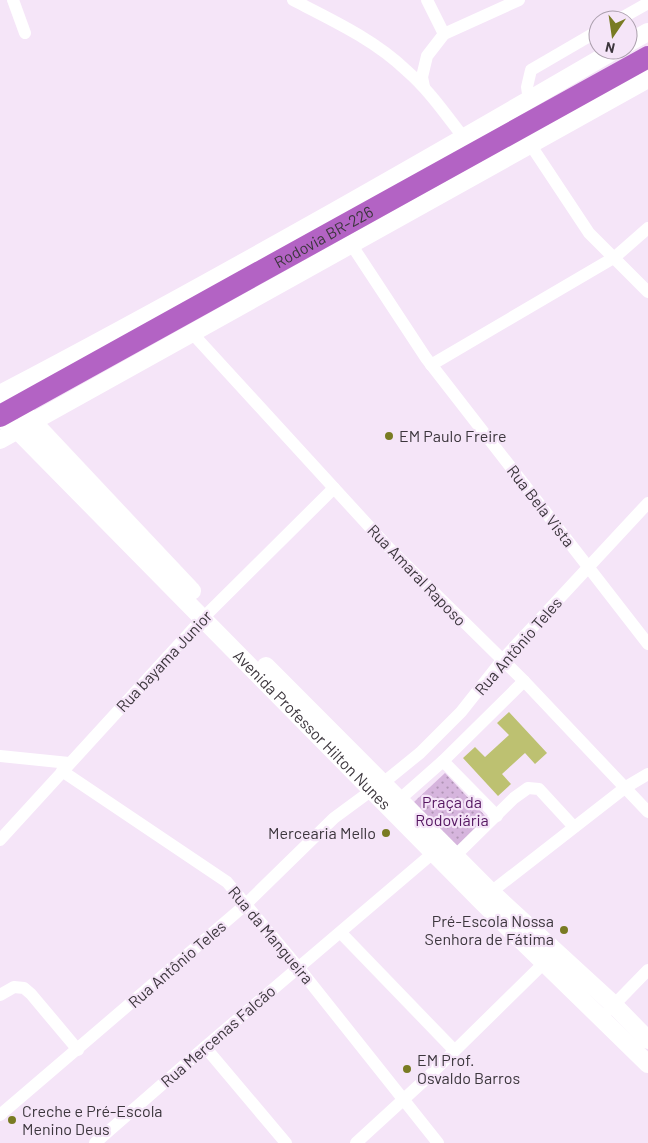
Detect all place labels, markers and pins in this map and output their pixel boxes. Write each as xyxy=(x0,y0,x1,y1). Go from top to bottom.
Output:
place label: EM Paulo Freire xyxy=(399,426,507,445)
marker: EM Paulo Freire xyxy=(383,430,395,442)
place label: Mercearia Mello xyxy=(268,823,376,842)
marker: Mercearia Mello xyxy=(380,827,392,839)
place label: Pré-Escola Nossa Senhora de Fátima xyxy=(425,911,554,948)
marker: Pré-Escola Nossa Senhora de Fátima xyxy=(558,924,570,936)
place label: EM Prof. Osvaldo Barros xyxy=(417,1050,520,1087)
marker: EM Prof. Osvaldo Barros xyxy=(401,1063,413,1075)
place label: Creche e Pré-Escola Menino Deus xyxy=(22,1101,163,1138)
marker: Creche e Pré-Escola Menino Deus xyxy=(6,1114,18,1126)

